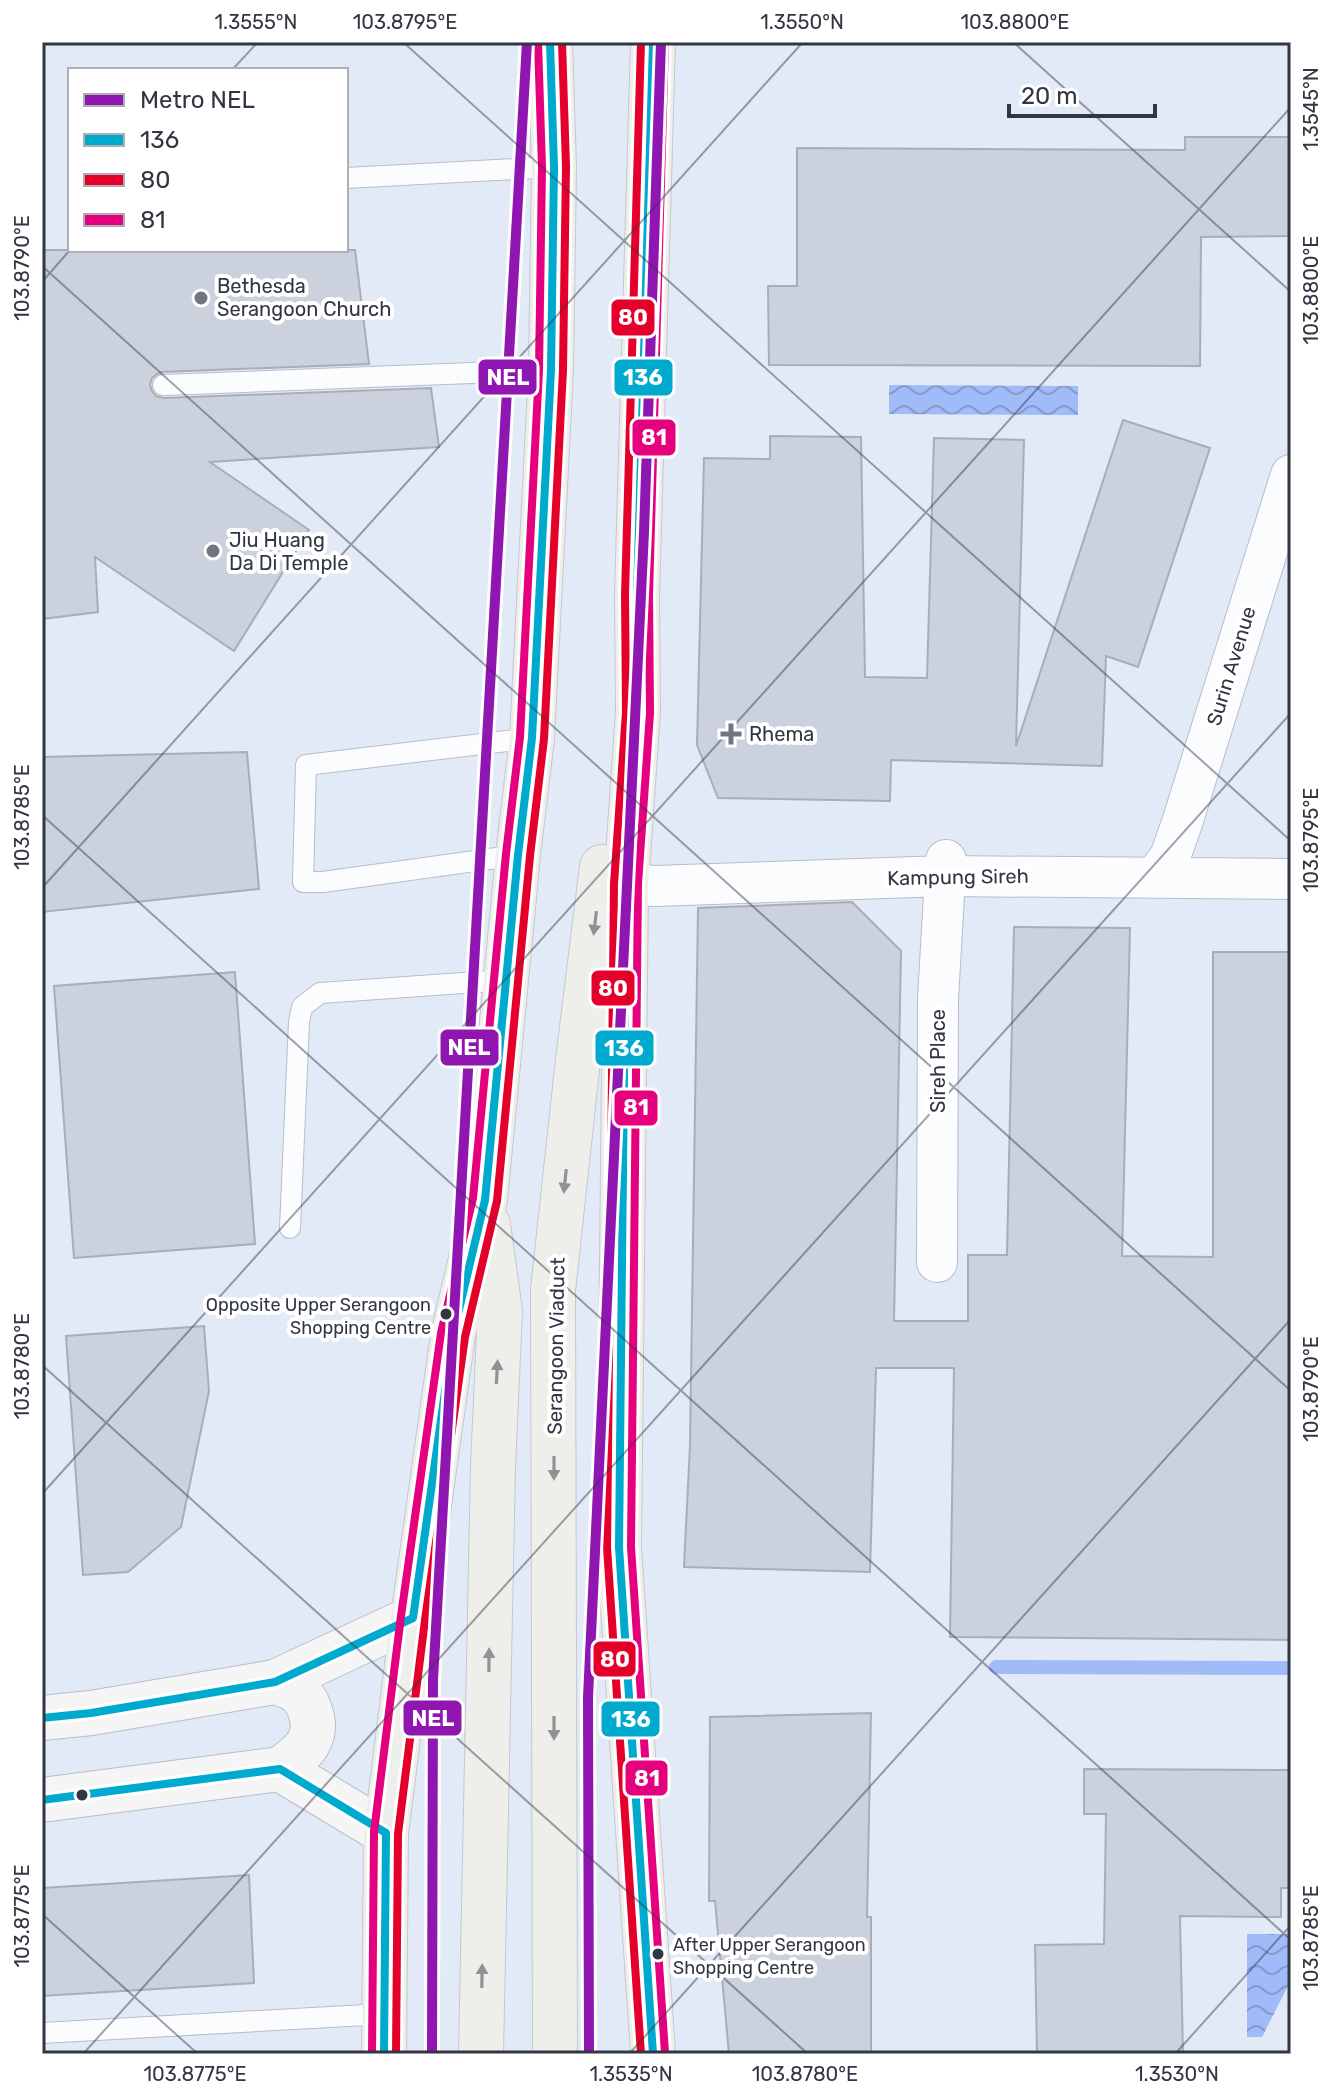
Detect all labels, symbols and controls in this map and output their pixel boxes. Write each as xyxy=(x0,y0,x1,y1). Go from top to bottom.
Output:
text: 1.3555°N xyxy=(215,10,297,34)
text: 103.8795°E xyxy=(353,10,457,34)
text: 1.3550°N xyxy=(760,10,844,34)
text: 103.8800°E xyxy=(961,10,1069,34)
text: 1.3545°N xyxy=(1299,67,1323,151)
legend xyxy=(68,68,348,252)
scale bar xyxy=(1009,68,1155,118)
text: 20 m xyxy=(1021,82,1078,110)
text: Metro NEL xyxy=(140,86,256,114)
text: 136 xyxy=(140,126,179,154)
text: 80 xyxy=(140,166,171,194)
text: 81 xyxy=(140,206,166,234)
text: 103.8790°E xyxy=(10,215,34,321)
text: 103.8800°E xyxy=(1299,236,1323,344)
place label: Bethesda Serangoon Church xyxy=(217,274,391,321)
marker: Bethesda Serangoon Church xyxy=(192,289,210,307)
line badge: 80 xyxy=(610,298,656,337)
text: 80 xyxy=(618,304,648,331)
line badge: NEL xyxy=(477,358,538,396)
line badge: 136 xyxy=(613,358,674,397)
text: NEL xyxy=(486,364,530,391)
text: 136 xyxy=(623,364,663,391)
line badge: 81 xyxy=(631,418,677,457)
text: 81 xyxy=(641,424,667,451)
place label: Jiu Huang Da Di Temple xyxy=(229,528,348,575)
marker: Jiu Huang Da Di Temple xyxy=(204,542,222,560)
street label: Surin Avenue xyxy=(1201,603,1261,729)
place label: Rhema xyxy=(749,722,814,746)
marker: Rhema xyxy=(720,723,742,745)
text: 103.8785°E xyxy=(10,764,34,870)
text: 103.8795°E xyxy=(1299,788,1323,892)
street label: Kampung Sireh xyxy=(887,864,1029,890)
one-way arrow xyxy=(588,911,601,936)
line badge: 80 xyxy=(590,969,636,1007)
text: 80 xyxy=(598,975,628,1002)
street label: Sireh Place xyxy=(926,1009,950,1113)
line badge: NEL xyxy=(439,1028,500,1067)
line badge: 136 xyxy=(594,1029,655,1067)
text: NEL xyxy=(447,1034,491,1061)
text: 136 xyxy=(604,1035,644,1062)
line badge: 81 xyxy=(613,1089,659,1127)
text: 81 xyxy=(623,1094,649,1121)
one-way arrow xyxy=(558,1169,571,1194)
street label: Serangoon Viaduct xyxy=(542,1257,570,1435)
place label: Opposite Upper Serangoon Shopping Centre xyxy=(206,1294,431,1339)
marker: Opposite Upper Serangoon Shopping Centre xyxy=(438,1306,454,1322)
text: 103.8780°E xyxy=(10,1313,34,1419)
text: 103.8790°E xyxy=(1299,1336,1323,1442)
one-way arrow xyxy=(491,1359,504,1384)
one-way arrow xyxy=(548,1456,560,1481)
line badge: 80 xyxy=(592,1640,637,1678)
text: 80 xyxy=(600,1646,630,1673)
one-way arrow xyxy=(482,1647,495,1672)
line badge: NEL xyxy=(402,1699,463,1737)
line badge: 136 xyxy=(600,1700,661,1738)
text: NEL xyxy=(411,1705,455,1732)
text: 136 xyxy=(611,1706,651,1733)
one-way arrow xyxy=(548,1716,560,1741)
line badge: 81 xyxy=(624,1759,669,1797)
text: 81 xyxy=(634,1765,660,1792)
unlabelled marker xyxy=(74,1787,90,1803)
text: 103.8775°E xyxy=(10,1864,34,1968)
text: 103.8785°E xyxy=(1299,1885,1323,1991)
place label: After Upper Serangoon Shopping Centre xyxy=(673,1934,866,1979)
marker: After Upper Serangoon Shopping Centre xyxy=(650,1946,666,1962)
one-way arrow xyxy=(476,1963,489,1988)
text: 103.8775°E xyxy=(143,2062,247,2086)
text: 1.3535°N xyxy=(589,2062,673,2086)
text: 103.8780°E xyxy=(752,2062,858,2086)
text: 1.3530°N xyxy=(1135,2062,1219,2086)

